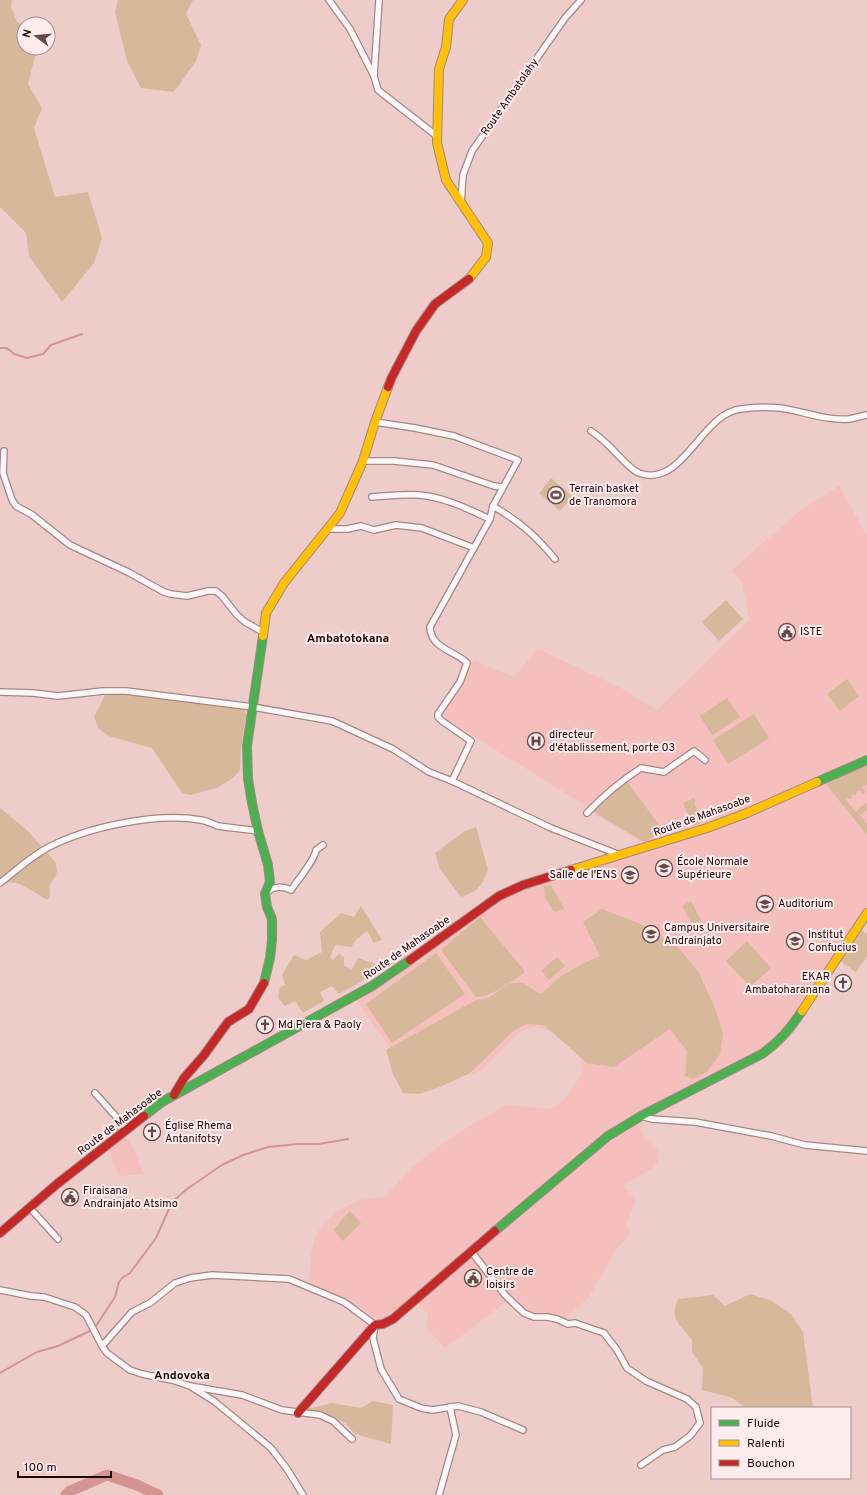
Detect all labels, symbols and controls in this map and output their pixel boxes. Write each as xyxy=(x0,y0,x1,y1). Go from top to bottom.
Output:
north arrow xyxy=(16,16,56,56)
text: N xyxy=(20,28,35,39)
street label: Route Ambatolahy xyxy=(478,56,542,138)
place label: Terrain basket de Tranomora xyxy=(569,482,639,509)
sports icon: Terrain basket de Tranomora xyxy=(546,485,566,505)
public building icon: ISTE xyxy=(777,622,797,642)
place label: ISTE xyxy=(800,625,822,639)
district label: Ambatotokana xyxy=(307,631,389,647)
place label: directeur d'établissement, porte 03 xyxy=(549,728,675,755)
hospital icon: directeur d'établissement, porte 03 xyxy=(526,731,546,751)
street label: Route de Mahasoabe xyxy=(652,792,753,840)
place label: École Normale Supérieure xyxy=(677,854,748,882)
school or university icon: École Normale Supérieure xyxy=(654,858,674,878)
school or university icon: Salle de l'ENS xyxy=(620,865,640,885)
place label: Salle de l'ENS xyxy=(550,868,617,882)
school or university icon: Auditorium xyxy=(755,894,775,914)
place label: Auditorium xyxy=(778,897,833,911)
street label: Route de Mahasoabe xyxy=(361,913,453,983)
place label: Campus Universitaire Andrainjato xyxy=(664,921,770,948)
school or university icon: Campus Universitaire Andrainjato xyxy=(641,924,661,944)
place label: Institut Confucius xyxy=(808,928,857,955)
school or university icon: Institut Confucius xyxy=(785,931,805,951)
place label: EKAR Ambatoharanana xyxy=(745,970,830,997)
church icon: EKAR Ambatoharanana xyxy=(833,973,853,993)
church icon: Md Piera & Paoly xyxy=(255,1015,275,1035)
place label: Md Piera & Paoly xyxy=(278,1018,362,1032)
street label: Route de Mahasoabe xyxy=(75,1086,165,1158)
place label: Église Rhema Antanifotsy xyxy=(165,1118,232,1146)
church icon: Église Rhema Antanifotsy xyxy=(142,1122,162,1142)
place label: Firaisana Andrainjato Atsimo xyxy=(83,1184,178,1211)
public building icon: Firaisana Andrainjato Atsimo xyxy=(60,1187,80,1207)
place label: Centre de loisirs xyxy=(486,1265,534,1292)
public building icon: Centre de loisirs xyxy=(463,1268,483,1288)
district label: Andovoka xyxy=(154,1368,210,1384)
legend xyxy=(711,1407,851,1479)
text: Fluide xyxy=(747,1416,780,1432)
text: Ralenti xyxy=(747,1436,785,1452)
scale bar xyxy=(18,1453,111,1479)
text: Bouchon xyxy=(747,1456,795,1472)
text: 100 m xyxy=(24,1460,57,1476)

